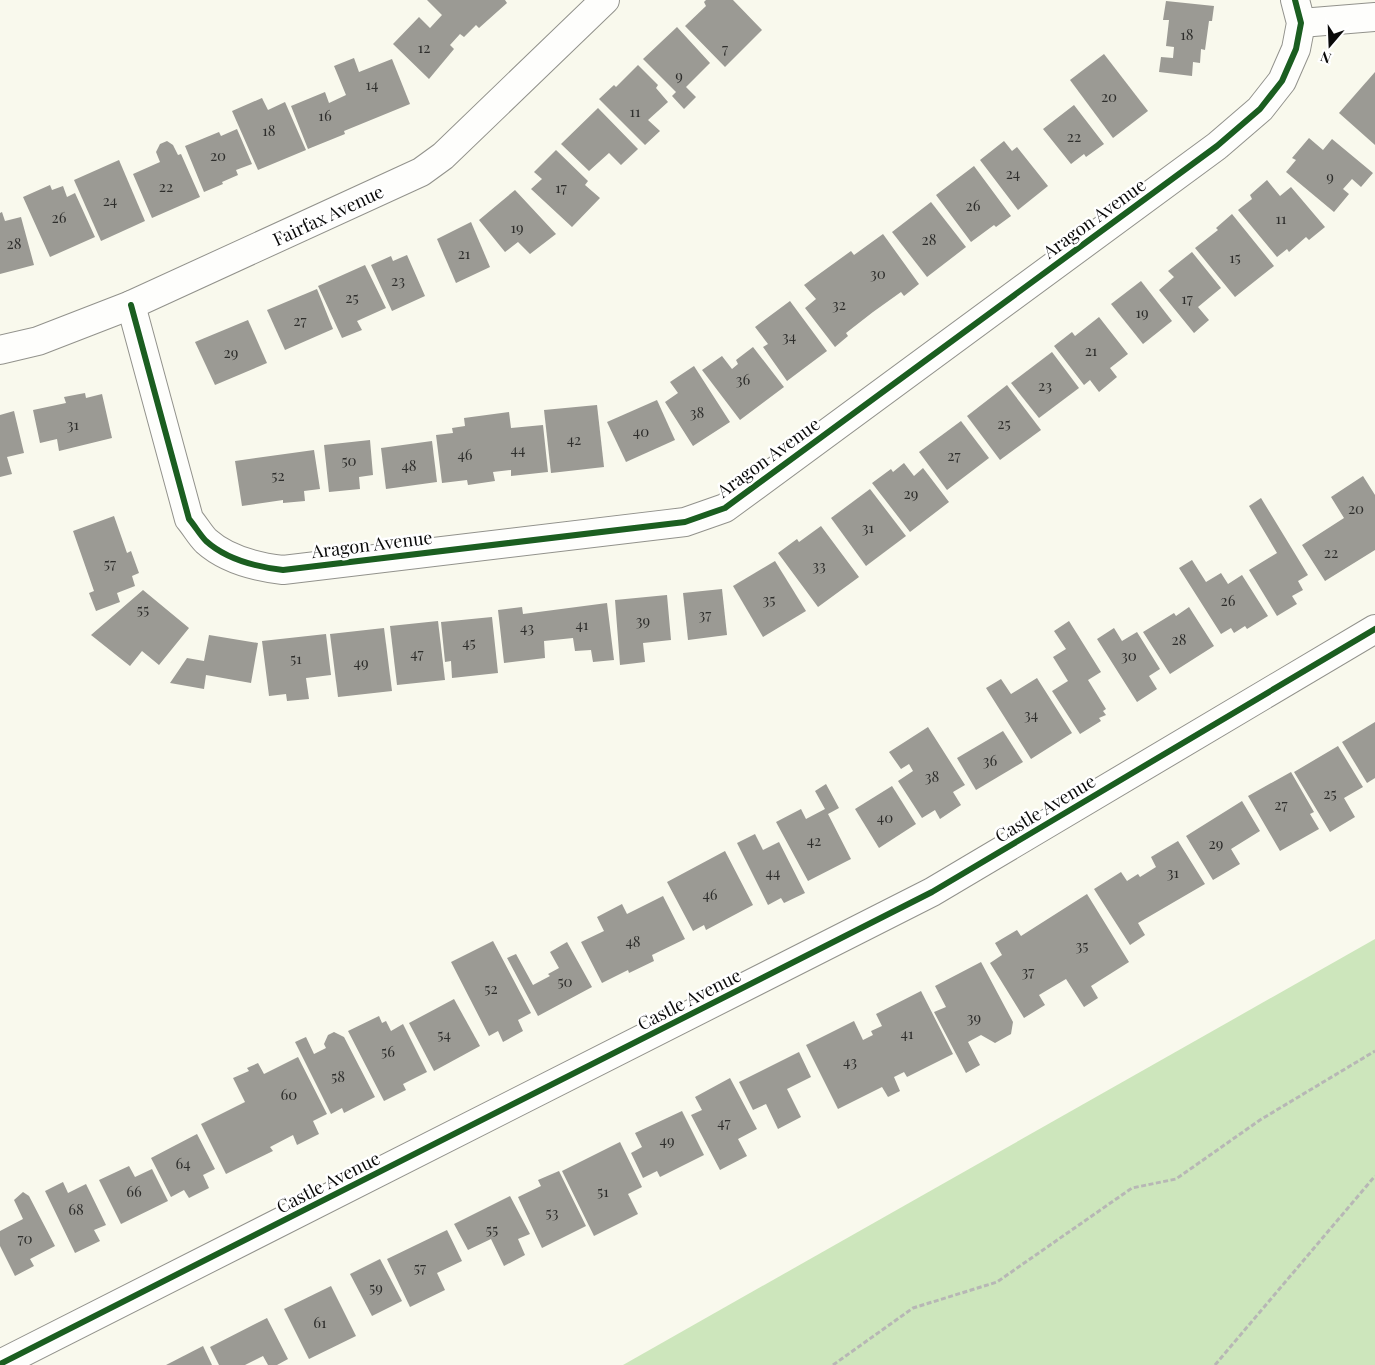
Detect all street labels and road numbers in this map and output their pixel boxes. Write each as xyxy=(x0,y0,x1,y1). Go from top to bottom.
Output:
street label: Aragon Avenue xyxy=(1037,173,1150,264)
street label: Fairfax Avenue xyxy=(269,179,387,251)
street label: Aragon Avenue xyxy=(711,412,824,503)
street label: Aragon Avenue xyxy=(309,525,434,563)
street label: Castle Avenue xyxy=(990,769,1100,847)
street label: Castle Avenue xyxy=(633,963,745,1035)
street label: Castle Avenue xyxy=(272,1146,384,1218)

